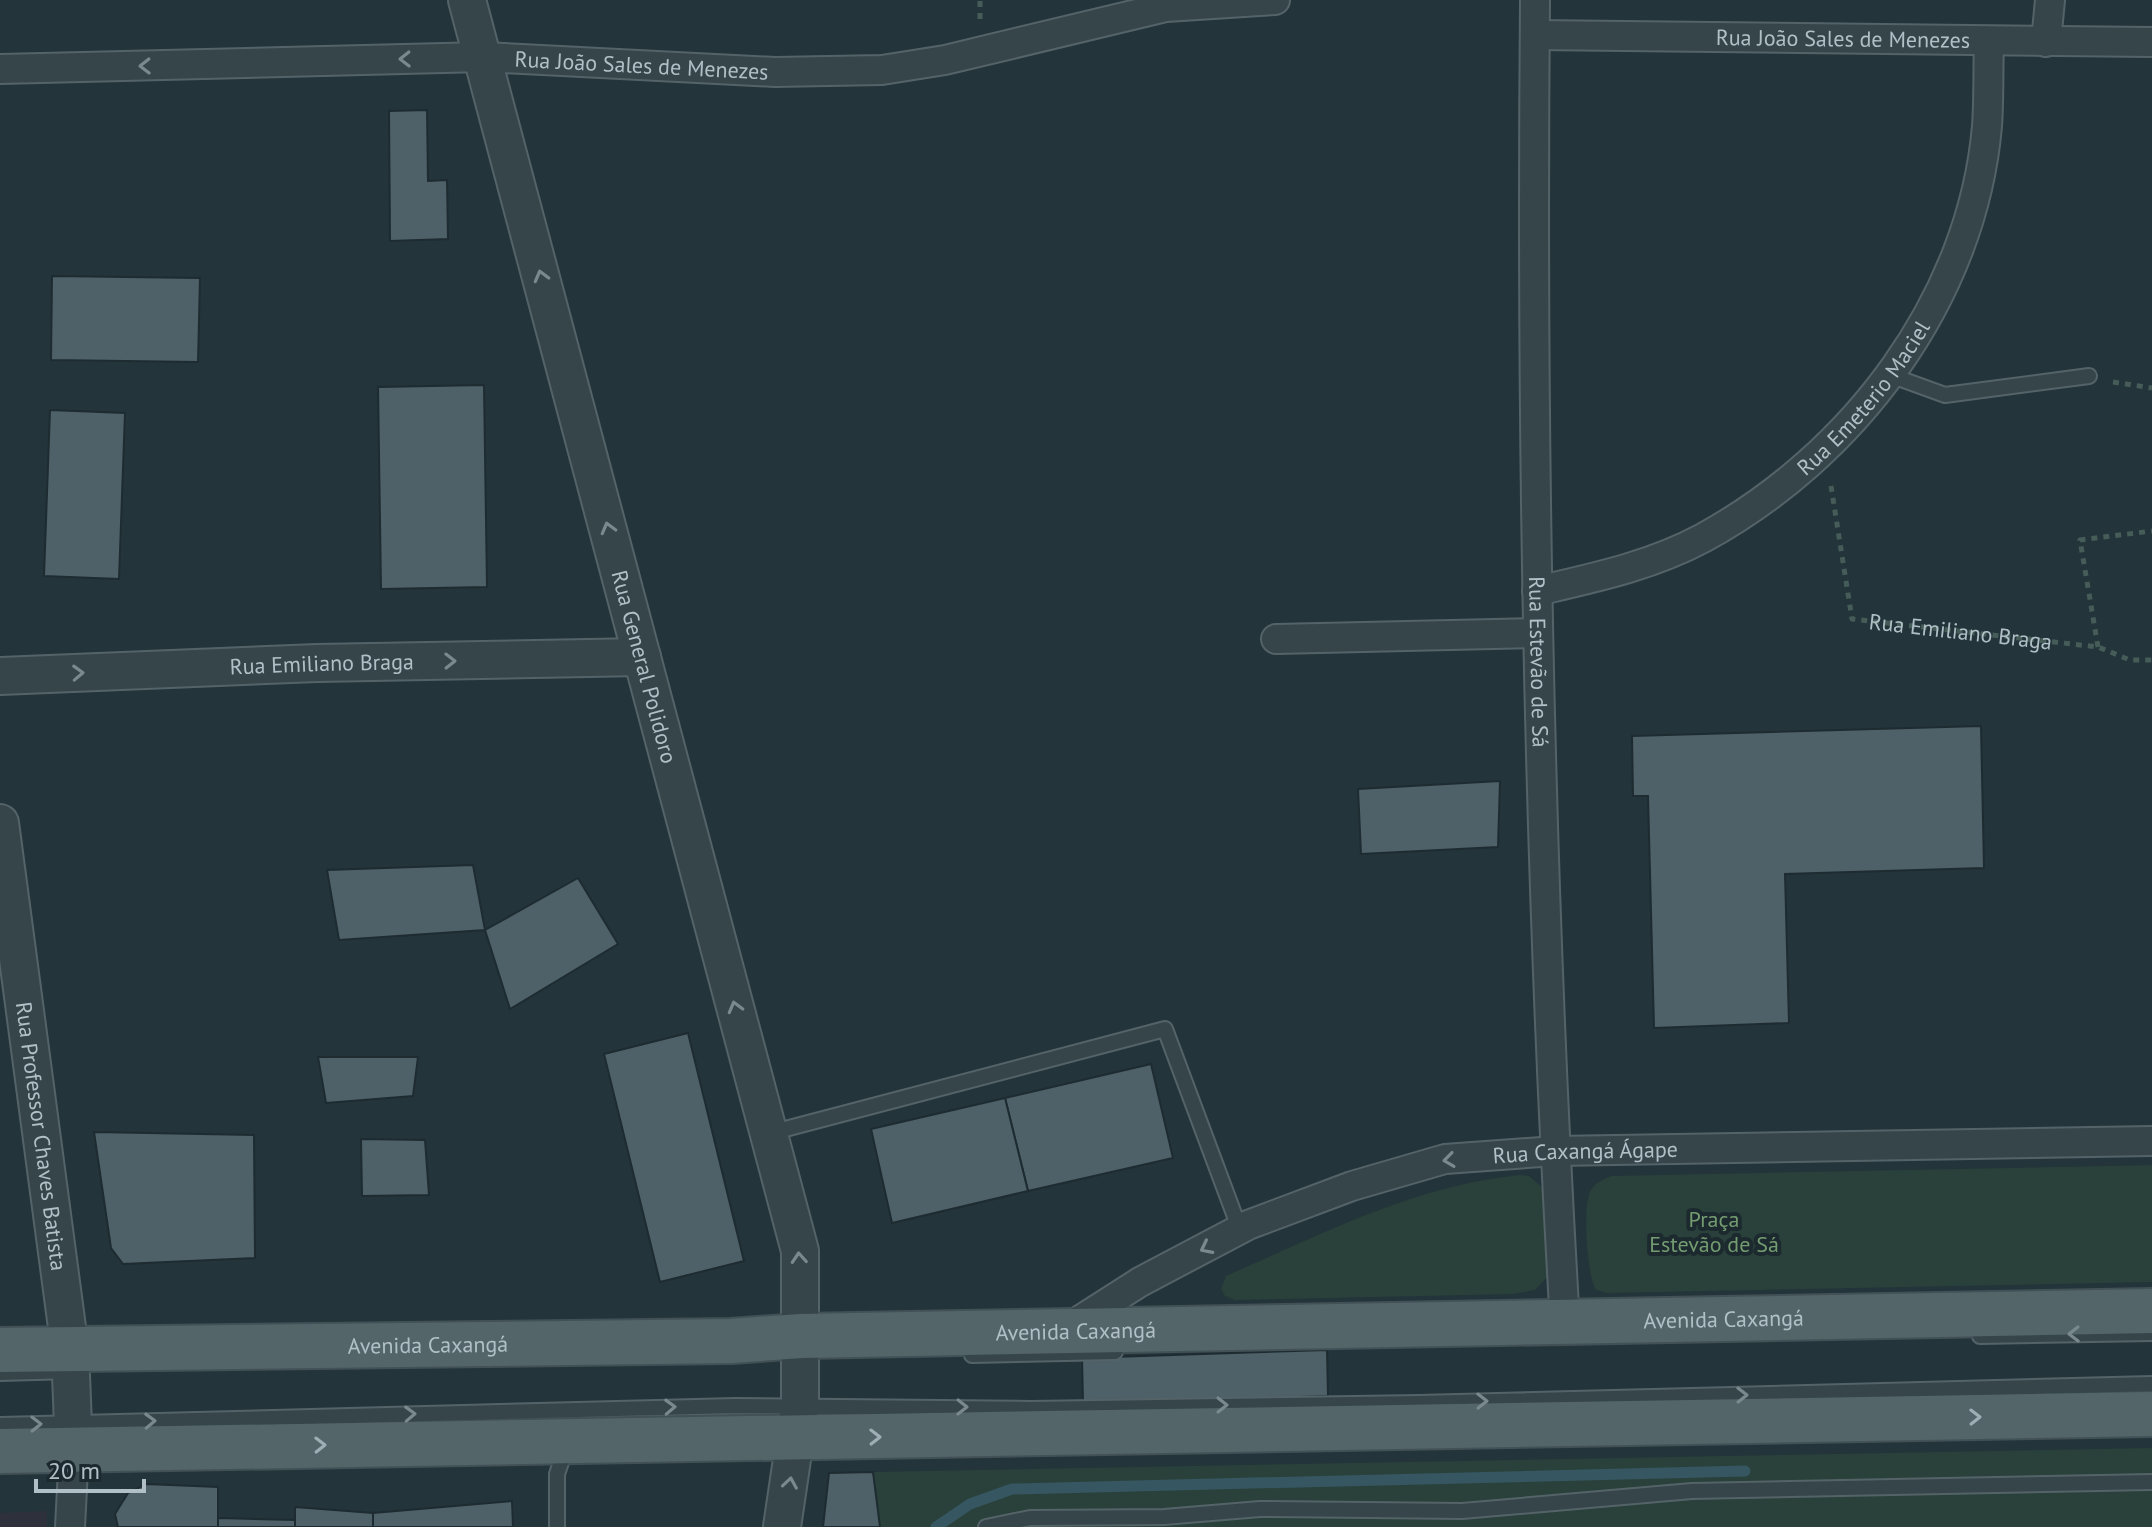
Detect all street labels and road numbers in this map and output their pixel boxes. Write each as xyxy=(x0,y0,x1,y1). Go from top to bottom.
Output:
street label: Rua João Sales de Menezes xyxy=(1716,23,1970,54)
street label: Rua João Sales de Menezes xyxy=(514,45,769,86)
street label: Rua Emeterio Maciel xyxy=(1791,315,1936,481)
street label: Rua General Polidoro xyxy=(605,567,684,766)
street label: Rua Estevão de Sá xyxy=(1523,576,1555,748)
street label: Rua Emiliano Braga xyxy=(1868,607,2054,656)
street label: Rua Emiliano Braga xyxy=(229,647,414,681)
street label: Rua Professor Chaves Batista xyxy=(10,1000,73,1272)
street label: Rua Caxangá Ágape xyxy=(1492,1135,1678,1169)
street label: Avenida Caxangá xyxy=(1643,1303,1804,1334)
street label: Avenida Caxangá xyxy=(995,1315,1156,1346)
street label: Avenida Caxangá xyxy=(348,1330,508,1360)

